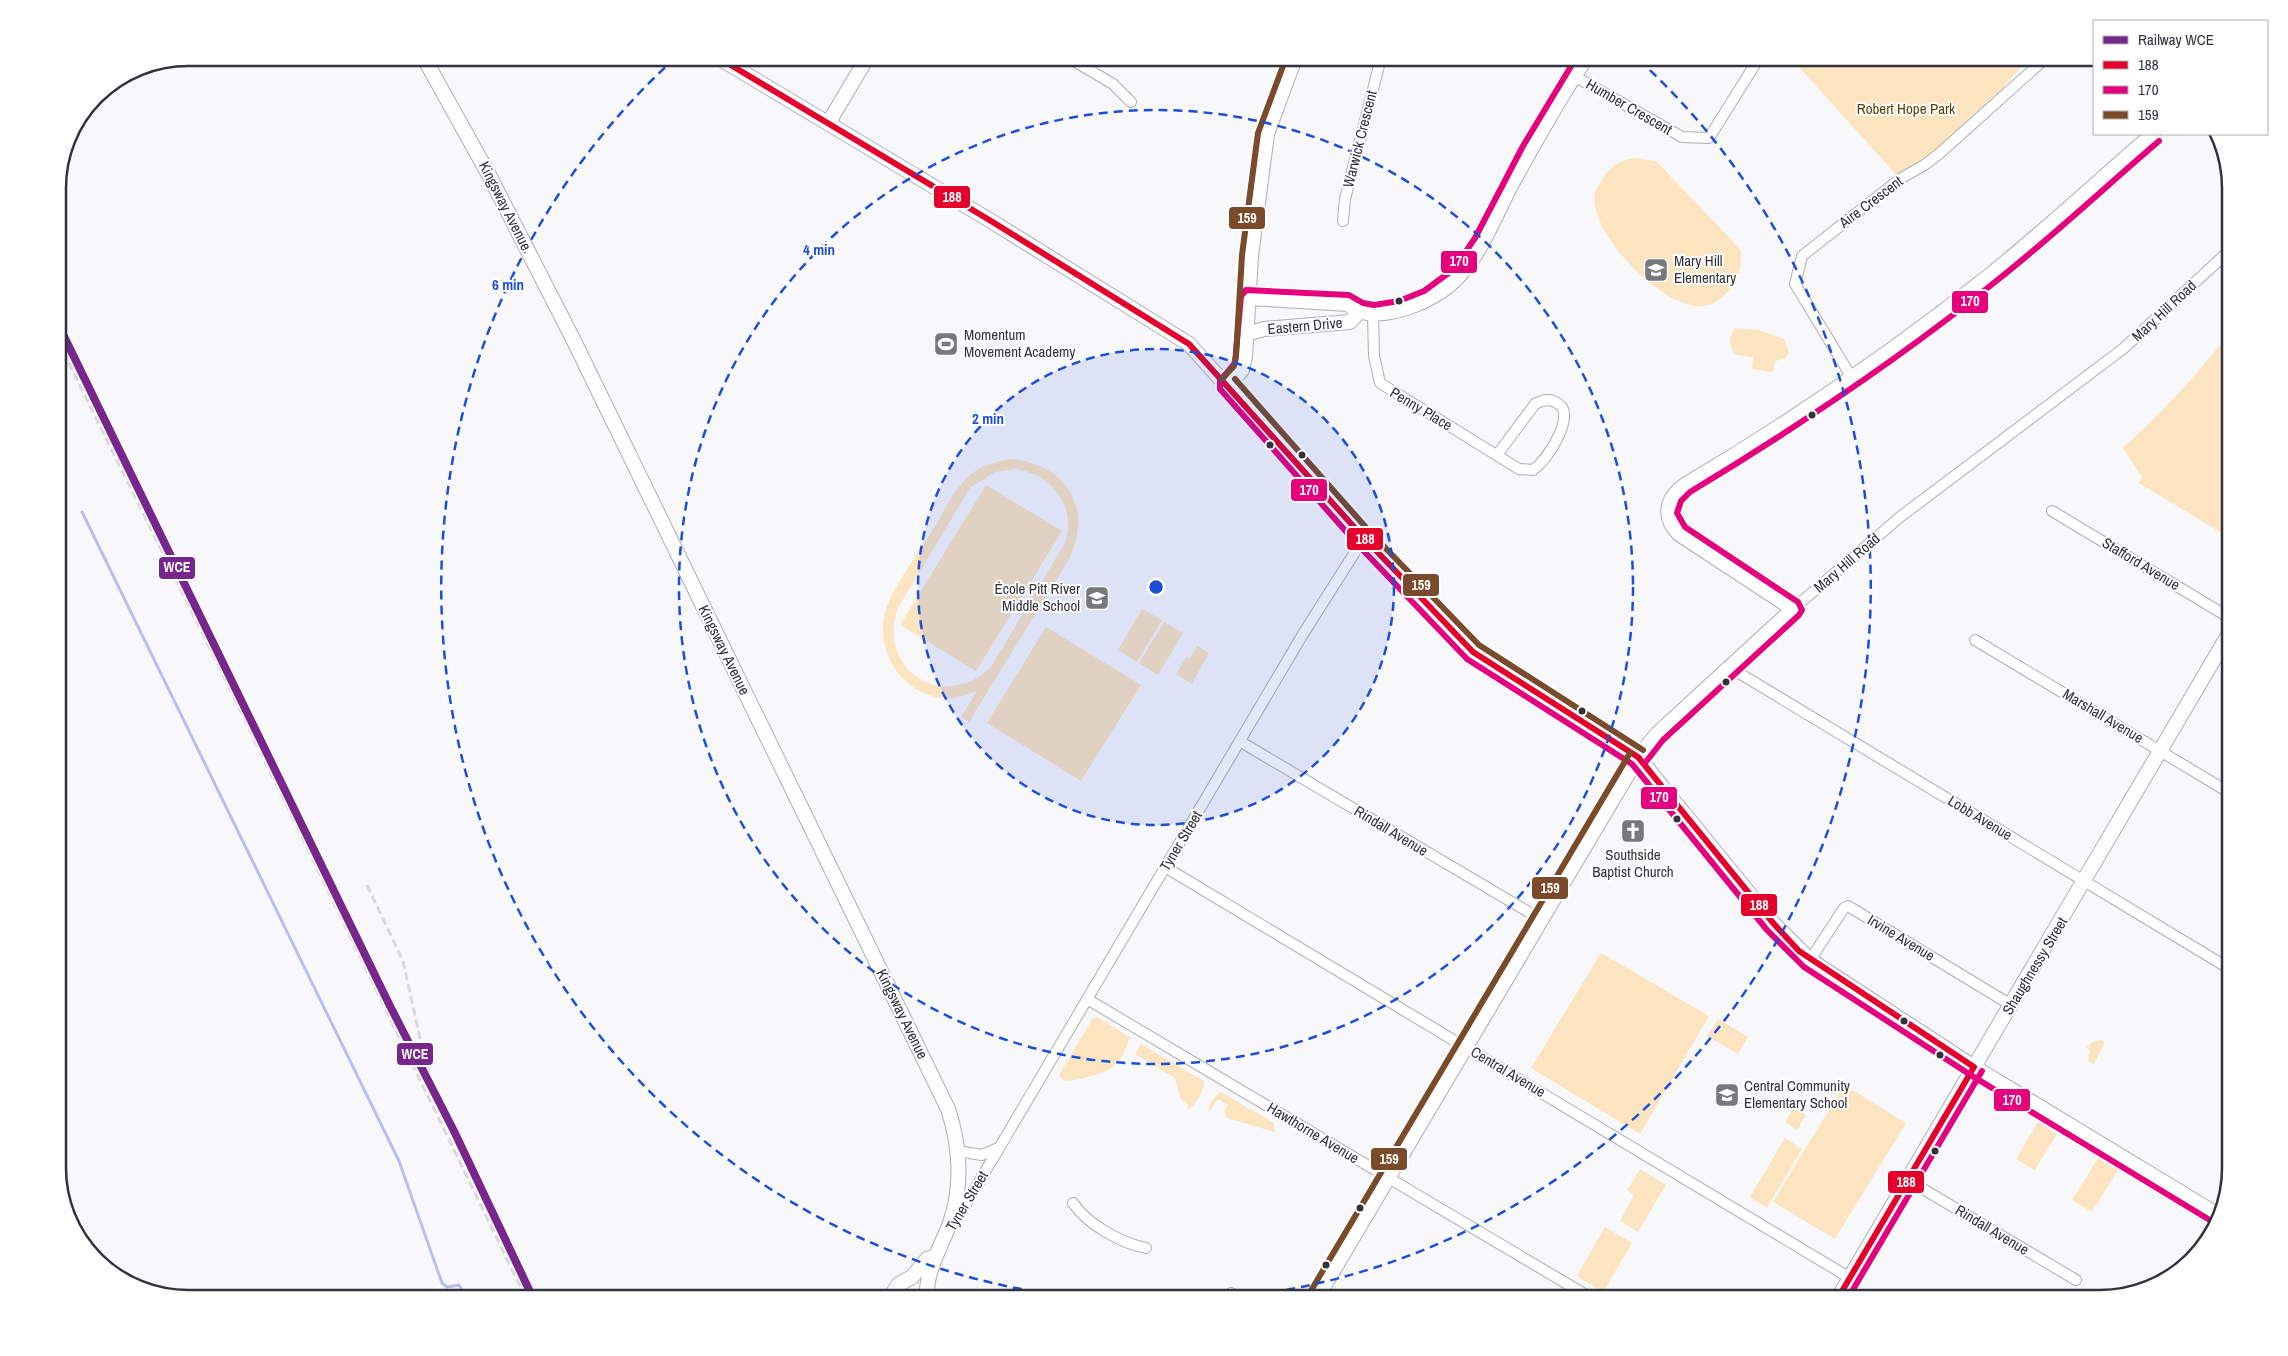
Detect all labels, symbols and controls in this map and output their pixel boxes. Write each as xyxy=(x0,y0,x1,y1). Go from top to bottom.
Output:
legend xyxy=(2093,20,2268,135)
text: Railway WCE xyxy=(2138,29,2214,50)
text: 188 xyxy=(2138,54,2159,75)
street label: Humber Crescent xyxy=(1582,73,1677,140)
text: 170 xyxy=(2138,79,2159,100)
street label: Warwick Crescent xyxy=(1337,88,1382,190)
park label: Robert Hope Park xyxy=(1857,98,1956,119)
text: 159 xyxy=(2138,104,2159,125)
street label: Kingsway Avenue xyxy=(474,158,537,254)
street label: Aire Crescent xyxy=(1834,170,1908,233)
line badge: 188 xyxy=(933,185,971,209)
text: 188 xyxy=(942,188,962,206)
line badge: 159 xyxy=(1228,206,1266,230)
text: 159 xyxy=(1237,209,1257,227)
text: 4 min xyxy=(803,239,835,260)
line badge: 170 xyxy=(1440,250,1478,274)
place label: Mary Hill Elementary xyxy=(1674,250,1737,288)
text: 170 xyxy=(1449,252,1469,270)
school or university icon: Mary Hill Elementary xyxy=(1643,257,1669,283)
text: 6 min xyxy=(492,274,524,295)
street label: Mary Hill Road xyxy=(2127,275,2201,346)
line badge: 170 xyxy=(1951,290,1989,314)
text: 170 xyxy=(1960,292,1980,310)
unlabelled marker xyxy=(1394,296,1404,306)
street label: Eastern Drive xyxy=(1267,312,1343,339)
place label: Momentum Movement Academy xyxy=(964,324,1076,362)
sports icon: Momentum Movement Academy xyxy=(933,331,959,357)
street label: Penny Place xyxy=(1386,382,1456,435)
text: 2 min xyxy=(972,408,1004,429)
unlabelled marker xyxy=(1807,410,1817,420)
unlabelled marker xyxy=(1265,440,1275,450)
unlabelled marker xyxy=(1297,450,1307,460)
line badge: 170 xyxy=(1290,478,1328,502)
text: 170 xyxy=(1299,481,1319,499)
line badge: 188 xyxy=(1346,527,1384,551)
street label: Mary Hill Road xyxy=(1809,528,1884,597)
text: 188 xyxy=(1355,530,1375,548)
street label: Stafford Avenue xyxy=(2099,532,2184,595)
line badge: WCE xyxy=(158,556,196,580)
text: WCE xyxy=(164,558,191,576)
line badge: 159 xyxy=(1402,573,1440,597)
text: 159 xyxy=(1411,576,1431,594)
place label: École Pitt River Middle School xyxy=(995,578,1080,616)
centre of rings xyxy=(1147,578,1165,596)
school or university icon: École Pitt River Middle School xyxy=(1084,585,1110,611)
street label: Kingsway Avenue xyxy=(694,601,755,698)
unlabelled marker xyxy=(1721,677,1731,687)
street label: Marshall Avenue xyxy=(2059,683,2148,748)
unlabelled marker xyxy=(1577,706,1587,716)
line badge: 170 xyxy=(1640,786,1678,810)
text: 170 xyxy=(1649,788,1669,806)
street label: Lobb Avenue xyxy=(1944,790,2016,845)
street label: Rindall Avenue xyxy=(1350,800,1432,861)
street label: Tyner Street xyxy=(1154,806,1207,875)
unlabelled marker xyxy=(1672,814,1682,824)
church icon: Southside Baptist Church xyxy=(1620,818,1646,844)
place label: Southside Baptist Church xyxy=(1592,844,1674,882)
line badge: 159 xyxy=(1531,876,1569,900)
text: 159 xyxy=(1540,879,1560,897)
line badge: 188 xyxy=(1740,893,1778,917)
text: 188 xyxy=(1749,896,1769,914)
street label: Irvine Avenue xyxy=(1864,909,1939,966)
street label: Shaughnessy Street xyxy=(1997,912,2072,1019)
street label: Kingsway Avenue xyxy=(872,965,933,1062)
unlabelled marker xyxy=(1899,1016,1909,1026)
street label: Central Avenue xyxy=(1467,1041,1550,1102)
line badge: WCE xyxy=(396,1042,434,1066)
text: WCE xyxy=(402,1045,429,1063)
unlabelled marker xyxy=(1935,1050,1945,1060)
place label: Central Community Elementary School xyxy=(1744,1075,1851,1113)
school or university icon: Central Community Elementary School xyxy=(1714,1082,1740,1108)
line badge: 170 xyxy=(1993,1088,2031,1112)
text: 170 xyxy=(2002,1091,2022,1109)
street label: Hawthorne Avenue xyxy=(1263,1097,1363,1168)
unlabelled marker xyxy=(1930,1146,1940,1156)
line badge: 159 xyxy=(1370,1147,1408,1171)
text: 159 xyxy=(1379,1150,1399,1168)
street label: Tyner Street xyxy=(940,1166,993,1235)
line badge: 188 xyxy=(1887,1170,1925,1194)
text: 188 xyxy=(1896,1173,1916,1191)
street label: Rindall Avenue xyxy=(1951,1199,2033,1260)
unlabelled marker xyxy=(1355,1203,1365,1213)
unlabelled marker xyxy=(1321,1260,1331,1270)

